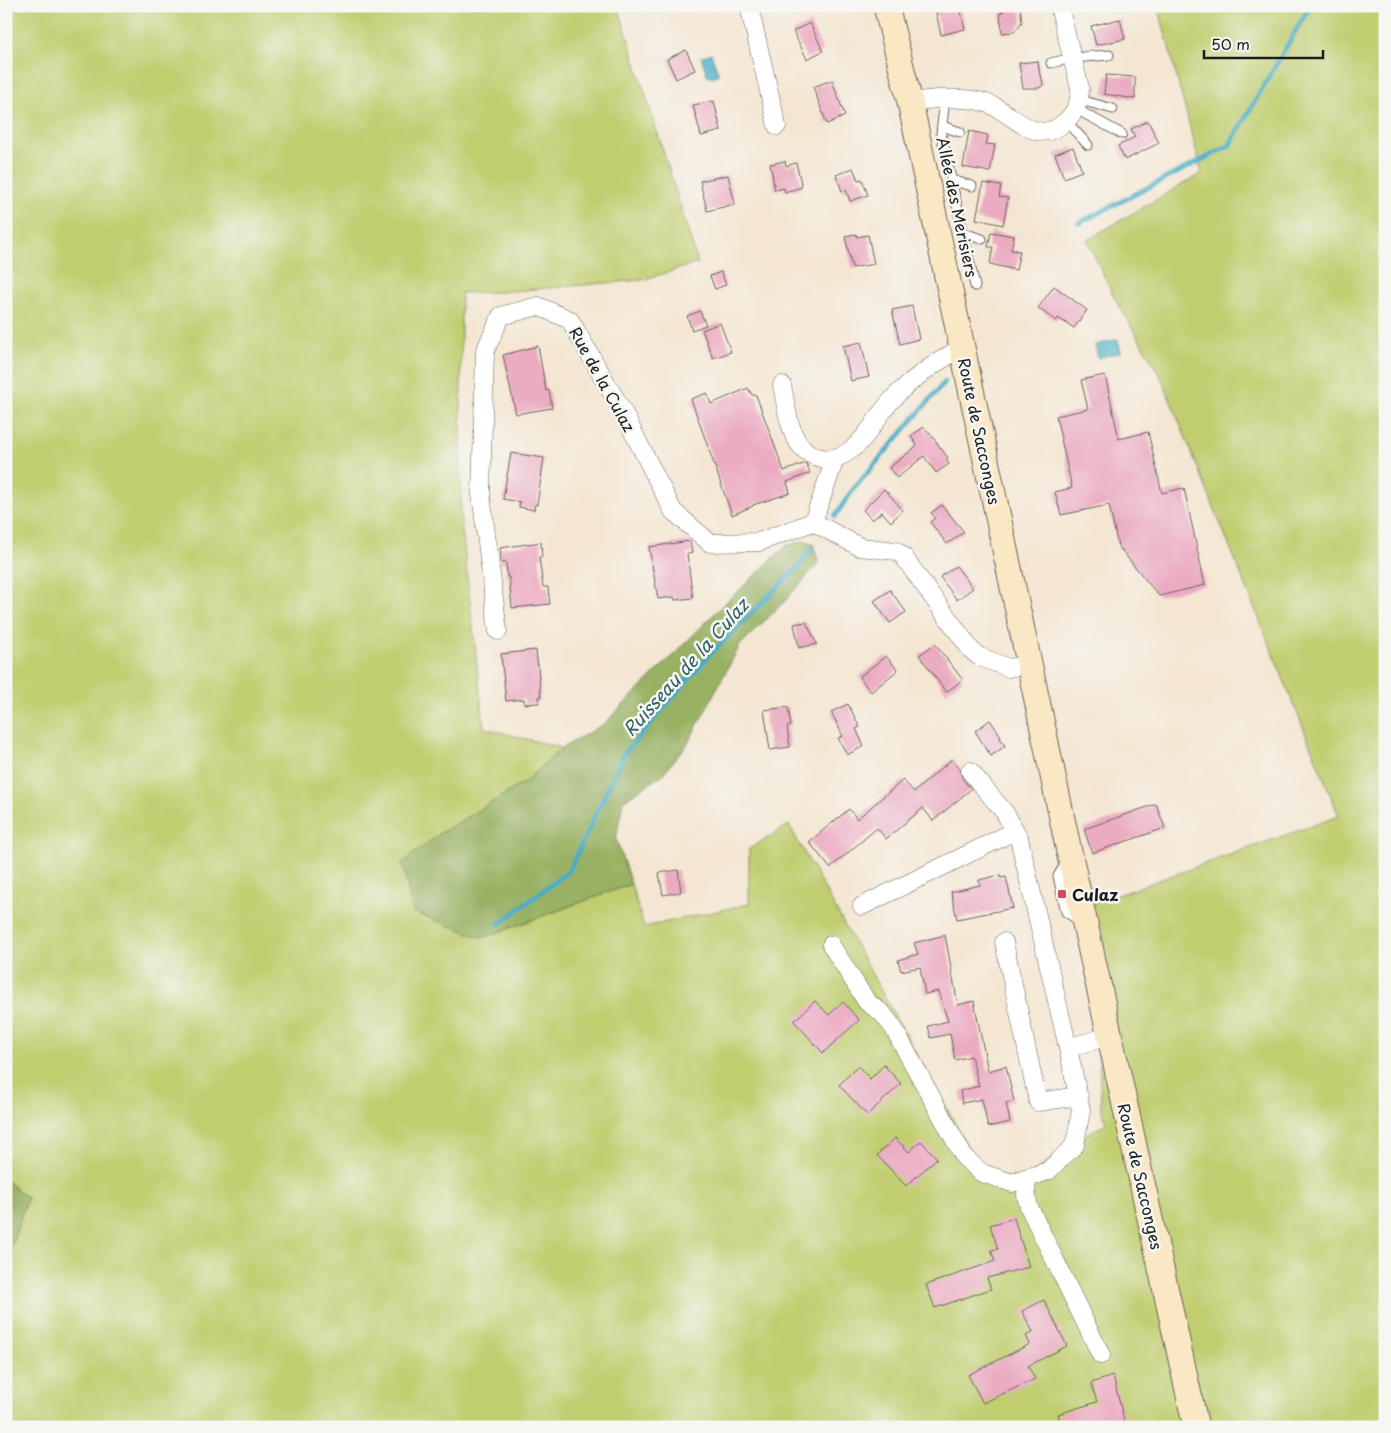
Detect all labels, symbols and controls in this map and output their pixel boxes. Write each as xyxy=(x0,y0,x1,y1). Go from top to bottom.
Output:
scale bar xyxy=(1204,28,1322,60)
text: 50 m xyxy=(1211,32,1250,55)
street label: Allée des Merisiers xyxy=(931,135,985,279)
street label: Rue de la Culaz xyxy=(564,322,642,436)
street label: Route de Sacconges xyxy=(953,355,1007,507)
water label: Ruisseau de la Culaz xyxy=(616,591,756,742)
place label: Culaz xyxy=(1072,882,1119,906)
marker: Culaz xyxy=(1056,888,1068,900)
street label: Route de Sacconges xyxy=(1112,1100,1170,1252)

